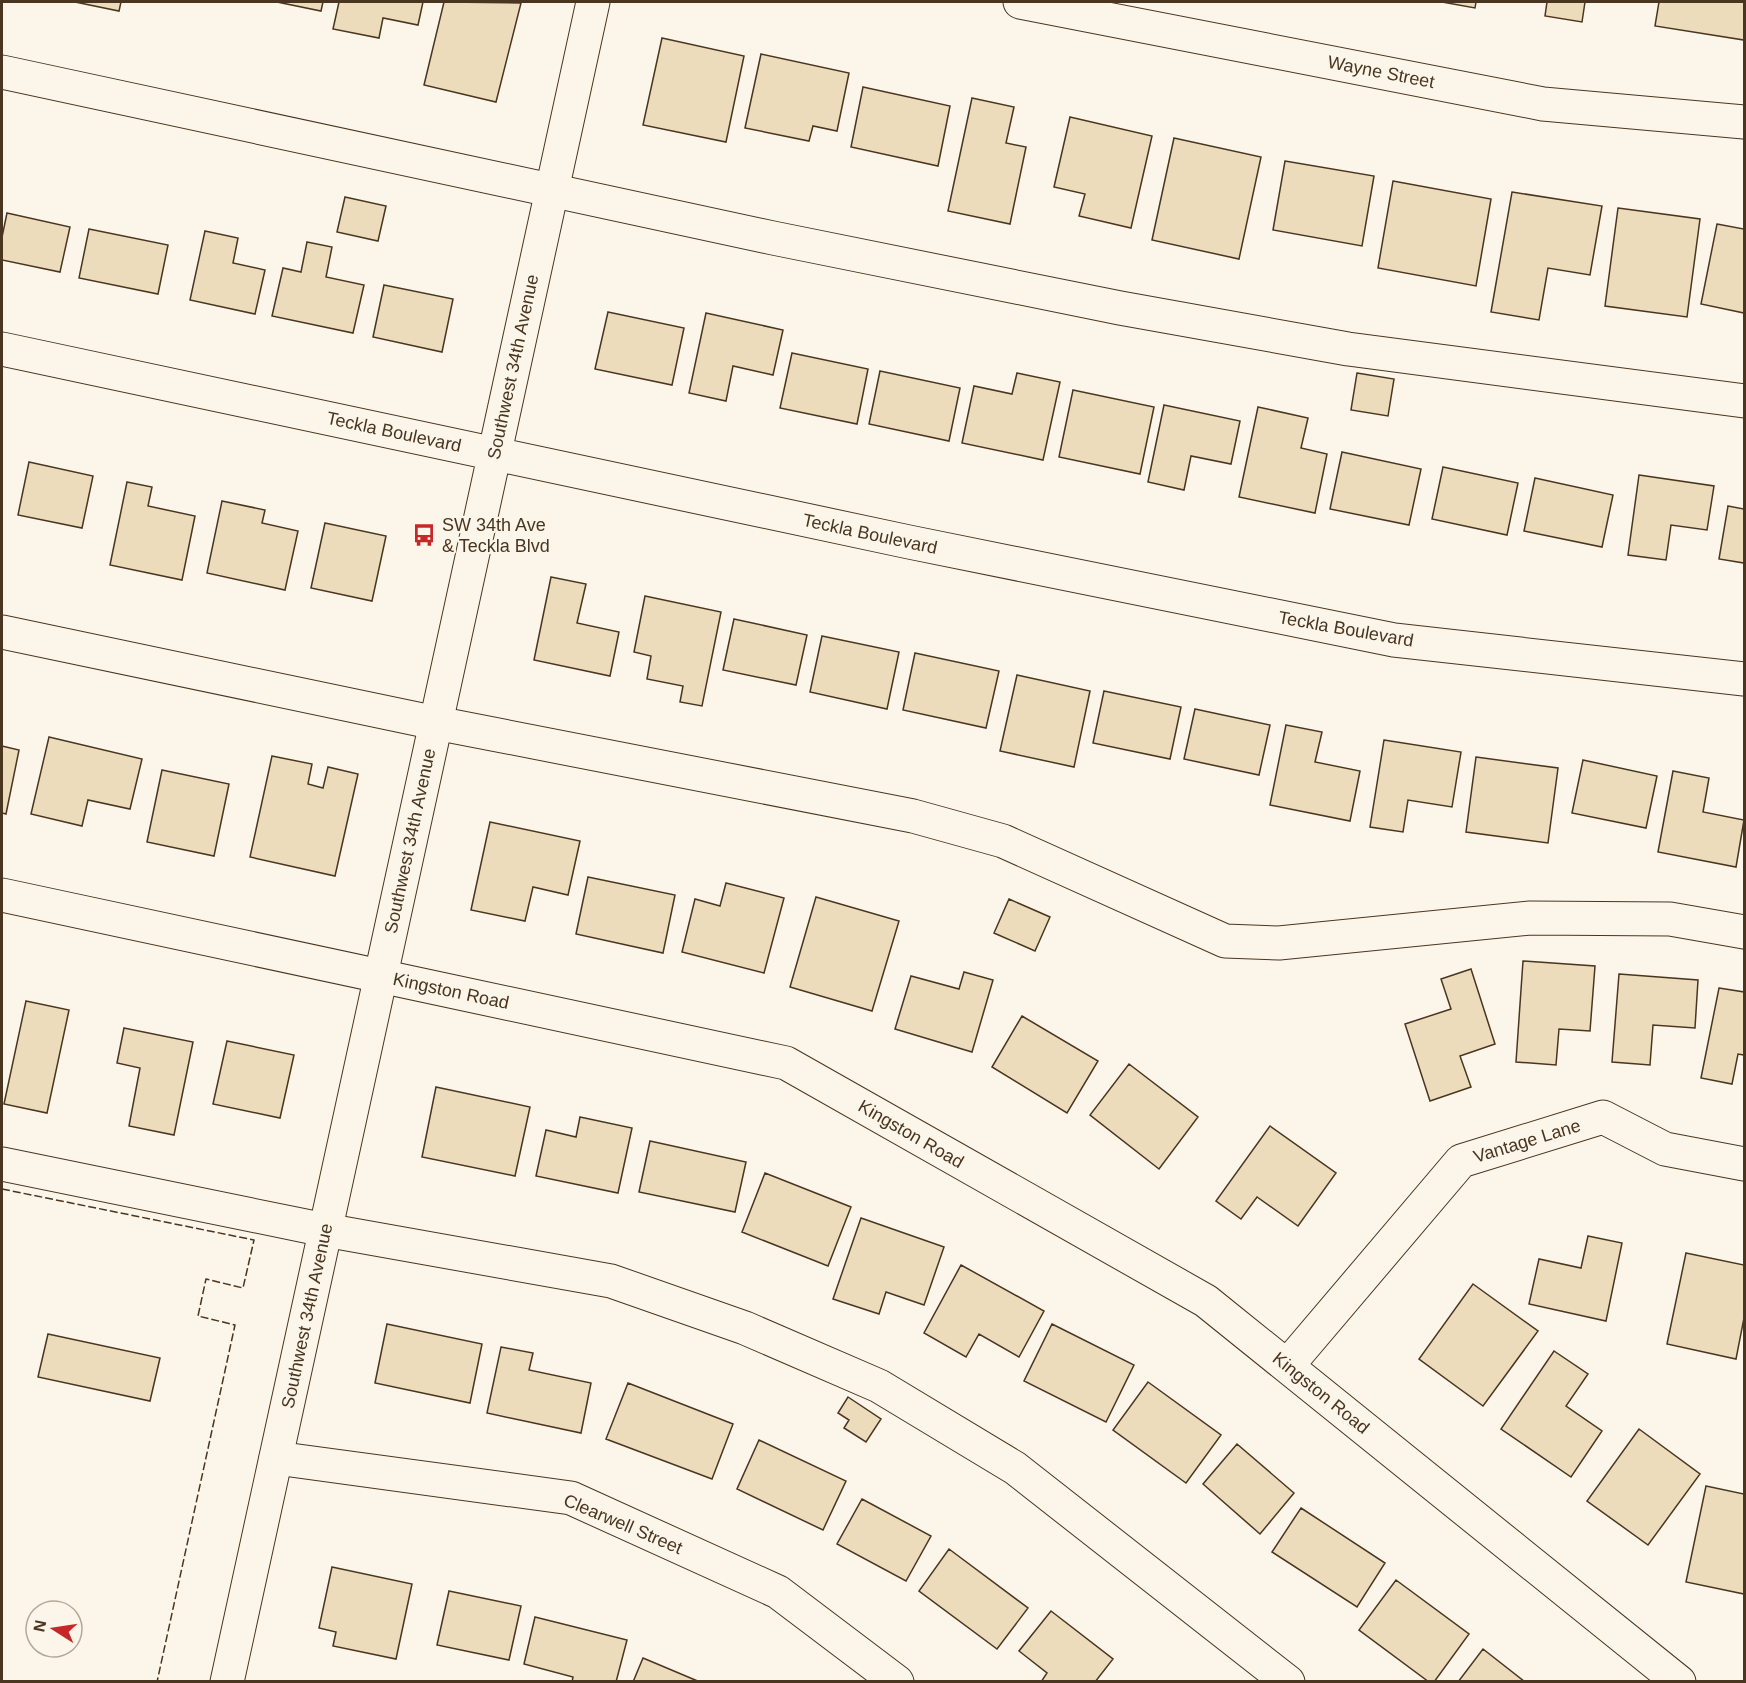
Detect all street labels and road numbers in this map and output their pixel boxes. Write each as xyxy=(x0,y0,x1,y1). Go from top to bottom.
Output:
street label: Wayne Street xyxy=(1326,52,1436,92)
street label: Southwest 34th Avenue xyxy=(484,273,542,461)
street label: Teckla Boulevard xyxy=(325,408,463,456)
street label: Teckla Boulevard xyxy=(801,510,939,558)
street label: Teckla Boulevard xyxy=(1277,607,1415,651)
street label: Southwest 34th Avenue xyxy=(381,747,439,935)
street label: Kingston Road xyxy=(391,969,511,1013)
street label: Kingston Road xyxy=(855,1096,967,1172)
street label: Vantage Lane xyxy=(1471,1115,1583,1167)
street label: Southwest 34th Avenue xyxy=(278,1222,336,1410)
street label: Kingston Road xyxy=(1269,1348,1373,1438)
street label: Clearwell Street xyxy=(561,1490,685,1558)

